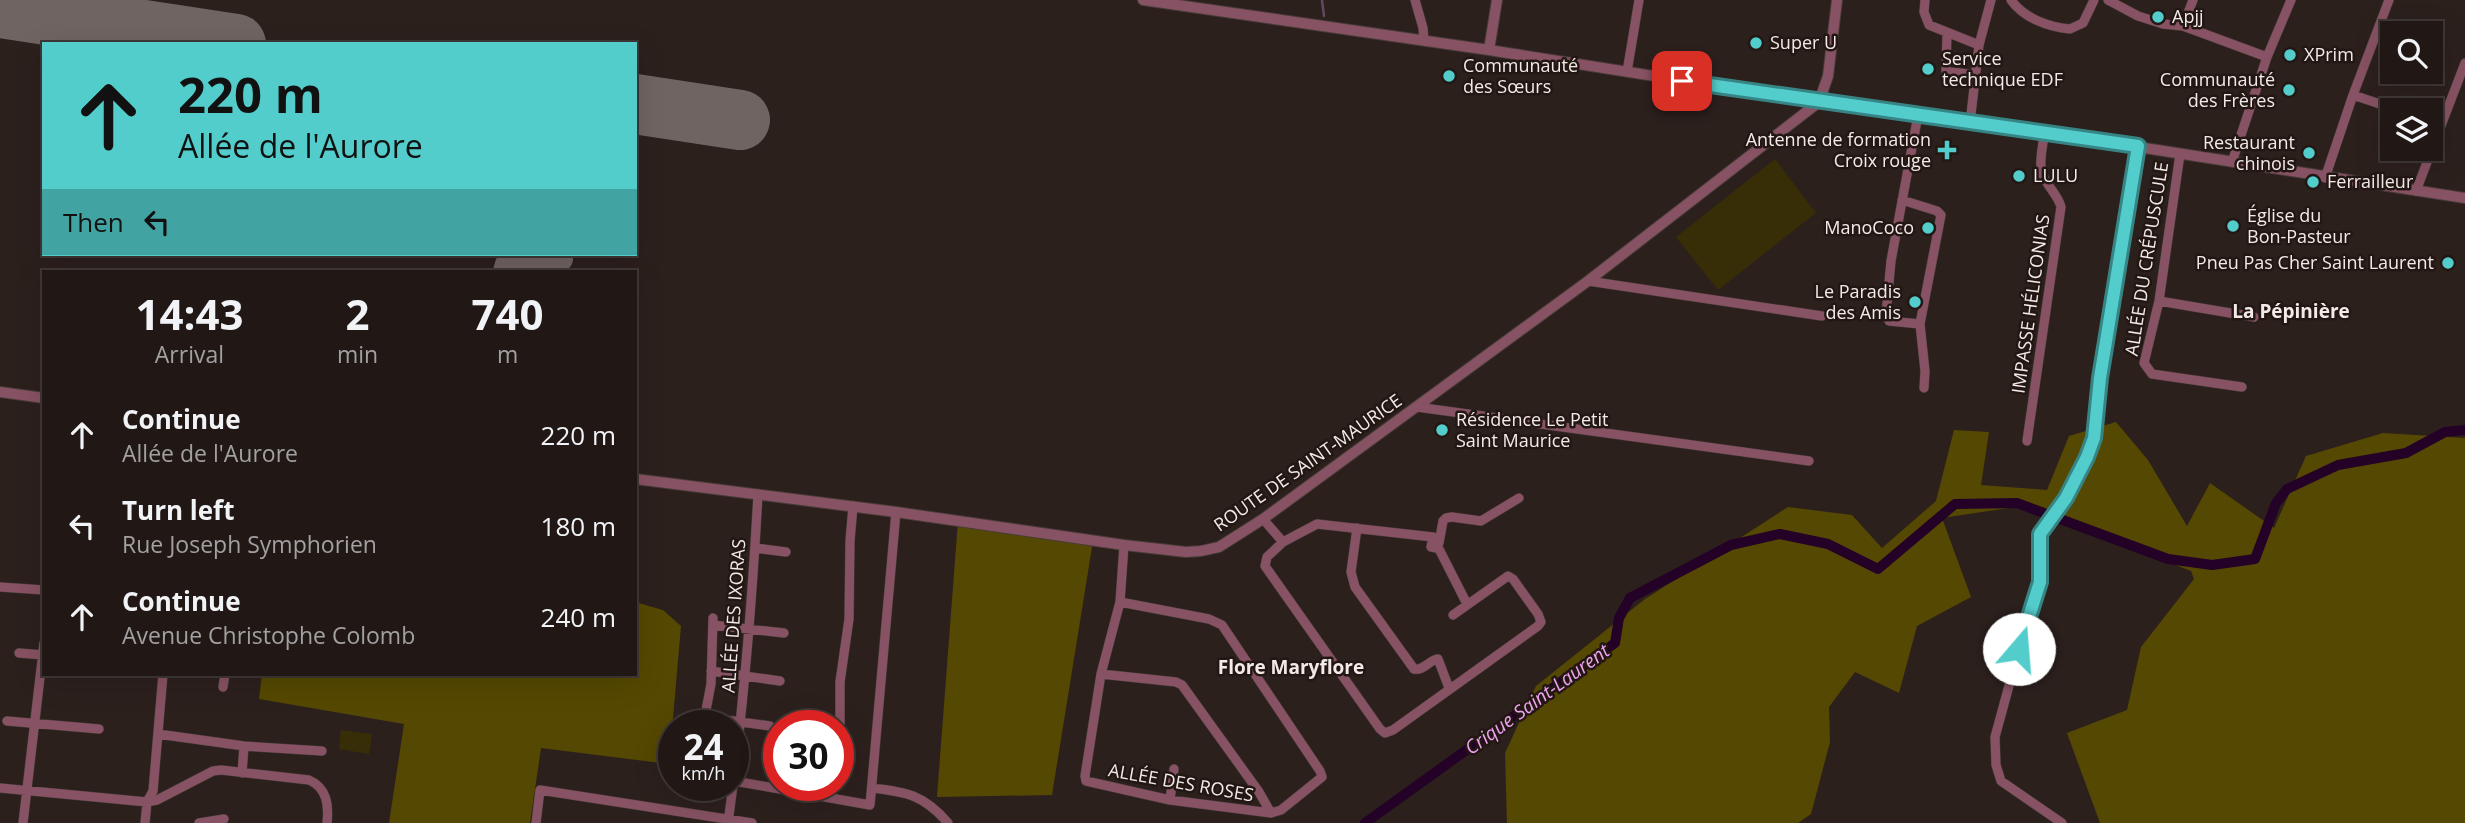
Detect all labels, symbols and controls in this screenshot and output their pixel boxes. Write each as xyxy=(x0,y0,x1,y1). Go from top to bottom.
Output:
place label: Apjj xyxy=(2172,4,2203,28)
marker: Apjj xyxy=(2150,9,2166,25)
map controls xyxy=(2380,21,2443,161)
button: search xyxy=(2380,21,2443,84)
place label: Super U xyxy=(1770,30,1837,54)
marker: Super U xyxy=(1748,35,1764,51)
place label: XPrim xyxy=(2304,42,2354,66)
place label: Service technique EDF xyxy=(1942,46,2063,91)
marker: XPrim xyxy=(2282,47,2298,63)
pin xyxy=(1652,51,1712,111)
place label: Communauté des Sœurs xyxy=(1463,53,1578,98)
text: 220 m xyxy=(178,61,323,127)
marker: Service technique EDF xyxy=(1920,61,1936,77)
icon: arrive xyxy=(1663,62,1701,100)
place label: Communauté des Frères xyxy=(2160,67,2275,112)
marker: Communauté des Sœurs xyxy=(1441,68,1457,84)
icon: ahead xyxy=(63,70,154,161)
marker: Communauté des Frères xyxy=(2281,82,2297,98)
button: layers xyxy=(2380,98,2443,161)
text: Allée de l'Aurore xyxy=(178,124,423,167)
place label: Antenne de formation Croix rouge xyxy=(1746,127,1931,172)
place label: Restaurant chinois xyxy=(2203,130,2295,175)
marker: Antenne de formation Croix rouge xyxy=(1937,140,1957,160)
marker: Restaurant chinois xyxy=(2301,145,2317,161)
street label: ALLÉE DU CRÉPUSCULE xyxy=(2119,160,2173,357)
place label: LULU xyxy=(2033,163,2078,187)
marker: LULU xyxy=(2011,168,2027,184)
place label: Ferrailleur xyxy=(2327,169,2414,193)
marker: Ferrailleur xyxy=(2305,174,2321,190)
icon: left xyxy=(138,203,176,241)
place label: Église du Bon-Pasteur xyxy=(2247,203,2351,248)
text: Then xyxy=(63,204,124,240)
street label: IMPASSE HÉLICONIAS xyxy=(2006,213,2054,395)
place label: ManoCoco xyxy=(1824,215,1914,239)
marker: Église du Bon-Pasteur xyxy=(2225,218,2241,234)
marker: ManoCoco xyxy=(1920,220,1936,236)
place label: Pneu Pas Cher Saint Laurent xyxy=(2196,250,2434,274)
marker: Pneu Pas Cher Saint Laurent xyxy=(2440,255,2456,271)
place label: Le Paradis des Amis xyxy=(1814,279,1901,324)
text: 14:43 xyxy=(135,285,243,342)
text: 2 xyxy=(345,285,370,342)
text: 740 xyxy=(472,285,544,342)
marker: Le Paradis des Amis xyxy=(1907,294,1923,310)
district label: La Pépinière xyxy=(2232,298,2350,324)
text: Arrival xyxy=(155,338,224,370)
text: min xyxy=(337,338,378,370)
text: m xyxy=(497,338,518,370)
street label: ROUTE DE SAINT-MAURICE xyxy=(1209,388,1406,536)
text: Continue xyxy=(122,401,241,437)
place label: Résidence Le Petit Saint Maurice xyxy=(1456,407,1608,452)
icon: ahead xyxy=(63,416,101,454)
text: 220 m xyxy=(541,417,616,453)
marker: Résidence Le Petit Saint Maurice xyxy=(1434,422,1450,438)
text: Allée de l'Aurore xyxy=(122,437,298,469)
text: Turn left xyxy=(122,492,234,528)
icon: left xyxy=(63,507,101,545)
text: 180 m xyxy=(541,508,616,544)
text: Rue Joseph Symphorien xyxy=(122,528,377,560)
street label: ALLÉE DES IXORAS xyxy=(716,538,750,694)
text: Continue xyxy=(122,583,241,619)
icon: ahead xyxy=(63,598,101,636)
text: 240 m xyxy=(541,599,616,635)
position arrow xyxy=(1982,612,2056,686)
text: Avenue Christophe Colomb xyxy=(122,619,415,651)
water label: Crique Saint-Laurent xyxy=(1459,637,1615,760)
district label: Flore Maryflore xyxy=(1218,654,1364,680)
speed limit sign: 30 xyxy=(763,710,854,801)
text: 24 xyxy=(683,723,724,770)
street label: ALLÉE DES ROSES xyxy=(1107,757,1256,807)
text: km/h xyxy=(682,761,725,785)

